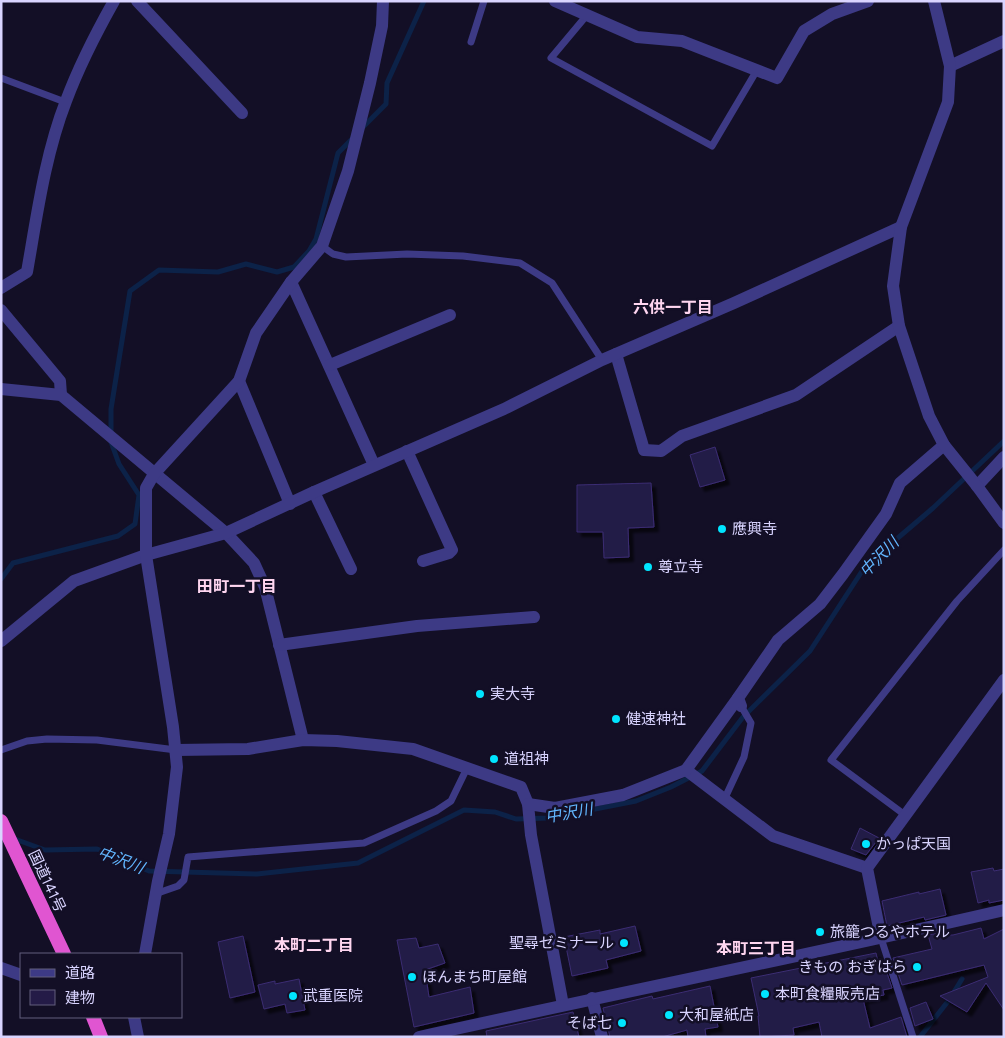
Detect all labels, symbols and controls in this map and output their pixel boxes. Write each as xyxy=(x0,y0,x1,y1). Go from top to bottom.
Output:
district label: 六供一丁目 xyxy=(633,298,713,317)
place label: 應興寺 xyxy=(732,520,777,538)
marker: 應興寺 xyxy=(716,523,728,535)
water label: 中沢川 xyxy=(855,532,904,581)
place label: 尊立寺 xyxy=(658,558,703,576)
marker: 尊立寺 xyxy=(642,561,654,573)
district label: 田町一丁目 xyxy=(197,577,277,596)
place label: 実大寺 xyxy=(490,685,535,703)
marker: 実大寺 xyxy=(474,688,486,700)
place label: 健速神社 xyxy=(626,710,686,728)
marker: 健速神社 xyxy=(610,713,622,725)
place label: 道祖神 xyxy=(504,750,549,768)
marker: 道祖神 xyxy=(488,753,500,765)
water label: 中沢川 xyxy=(544,799,596,827)
place label: かっぱ天国 xyxy=(876,835,951,853)
marker: かっぱ天国 xyxy=(860,838,872,850)
water label: 中沢川 xyxy=(95,843,149,878)
street label: 国道141号 xyxy=(25,847,69,915)
place label: 旅籠つるやホテル xyxy=(830,923,950,941)
marker: 旅籠つるやホテル xyxy=(814,926,826,938)
place label: 聖尋ゼミナール xyxy=(509,934,614,952)
district label: 本町二丁目 xyxy=(274,936,354,955)
marker: 聖尋ゼミナール xyxy=(618,937,630,949)
district label: 本町三丁目 xyxy=(716,939,796,958)
legend xyxy=(20,953,182,1018)
place label: きもの おぎはら xyxy=(798,958,907,976)
marker: きもの おぎはら xyxy=(911,961,923,973)
text: 道路 xyxy=(65,964,95,982)
place label: ほんまち町屋館 xyxy=(422,968,527,986)
marker: ほんまち町屋館 xyxy=(406,971,418,983)
place label: 本町食糧販売店 xyxy=(775,985,880,1003)
place label: 武重医院 xyxy=(303,987,363,1005)
marker: 本町食糧販売店 xyxy=(759,988,771,1000)
text: 建物 xyxy=(65,989,95,1007)
marker: 武重医院 xyxy=(287,990,299,1002)
place label: 大和屋紙店 xyxy=(679,1006,754,1024)
marker: 大和屋紙店 xyxy=(663,1009,675,1021)
place label: そば七 xyxy=(567,1014,612,1032)
marker: そば七 xyxy=(616,1017,628,1029)

